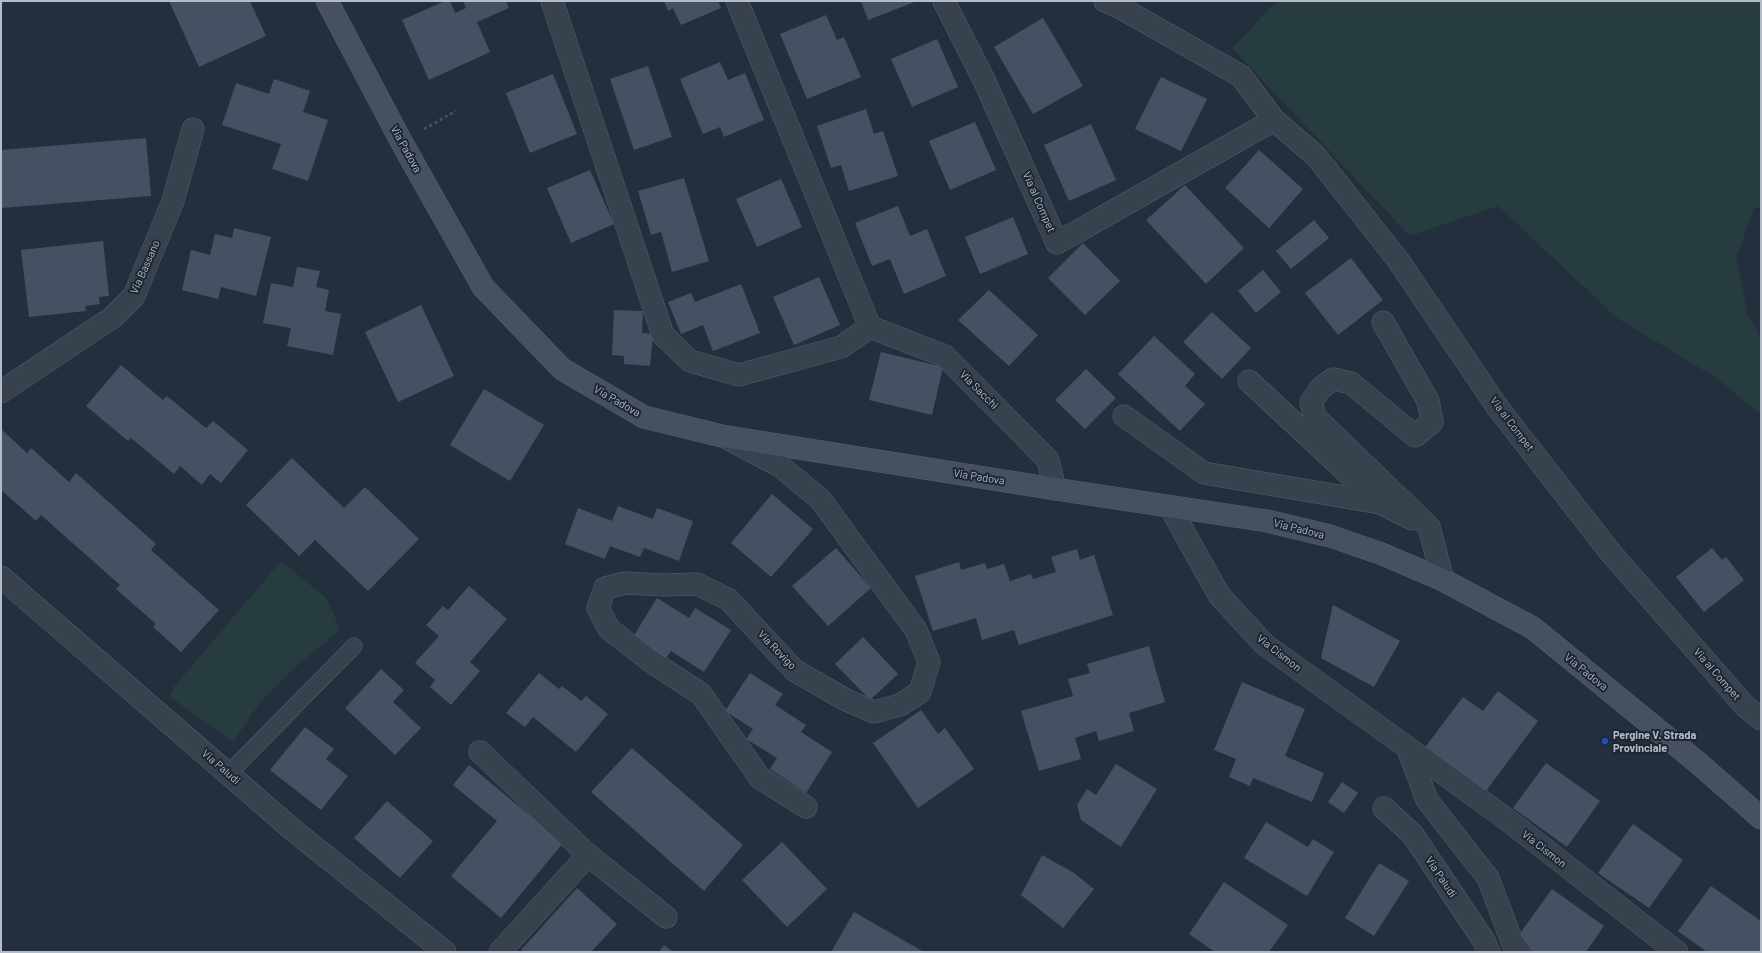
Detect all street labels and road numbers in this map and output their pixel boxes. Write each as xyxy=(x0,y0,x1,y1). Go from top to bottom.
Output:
street label: Via Padova xyxy=(388,123,424,175)
street label: Via al Compet xyxy=(1020,170,1058,234)
street label: Via Bassano xyxy=(127,238,163,296)
street label: Via Sacchi xyxy=(957,368,1001,412)
street label: Via Padova xyxy=(591,382,643,420)
street label: Via al Compet xyxy=(1487,394,1537,454)
street label: Via Padova xyxy=(952,466,1006,488)
street label: Via Padova xyxy=(1272,516,1326,542)
street label: Via Rovigo xyxy=(755,628,799,672)
street label: Via Cismon xyxy=(1254,632,1304,674)
street label: Via al Compet xyxy=(1691,645,1743,703)
street label: Via Padova xyxy=(1562,651,1610,693)
street label: Via Paludi xyxy=(199,747,243,787)
street label: Via Cismon xyxy=(1519,828,1569,870)
street label: Via Paludi xyxy=(1423,854,1459,900)

